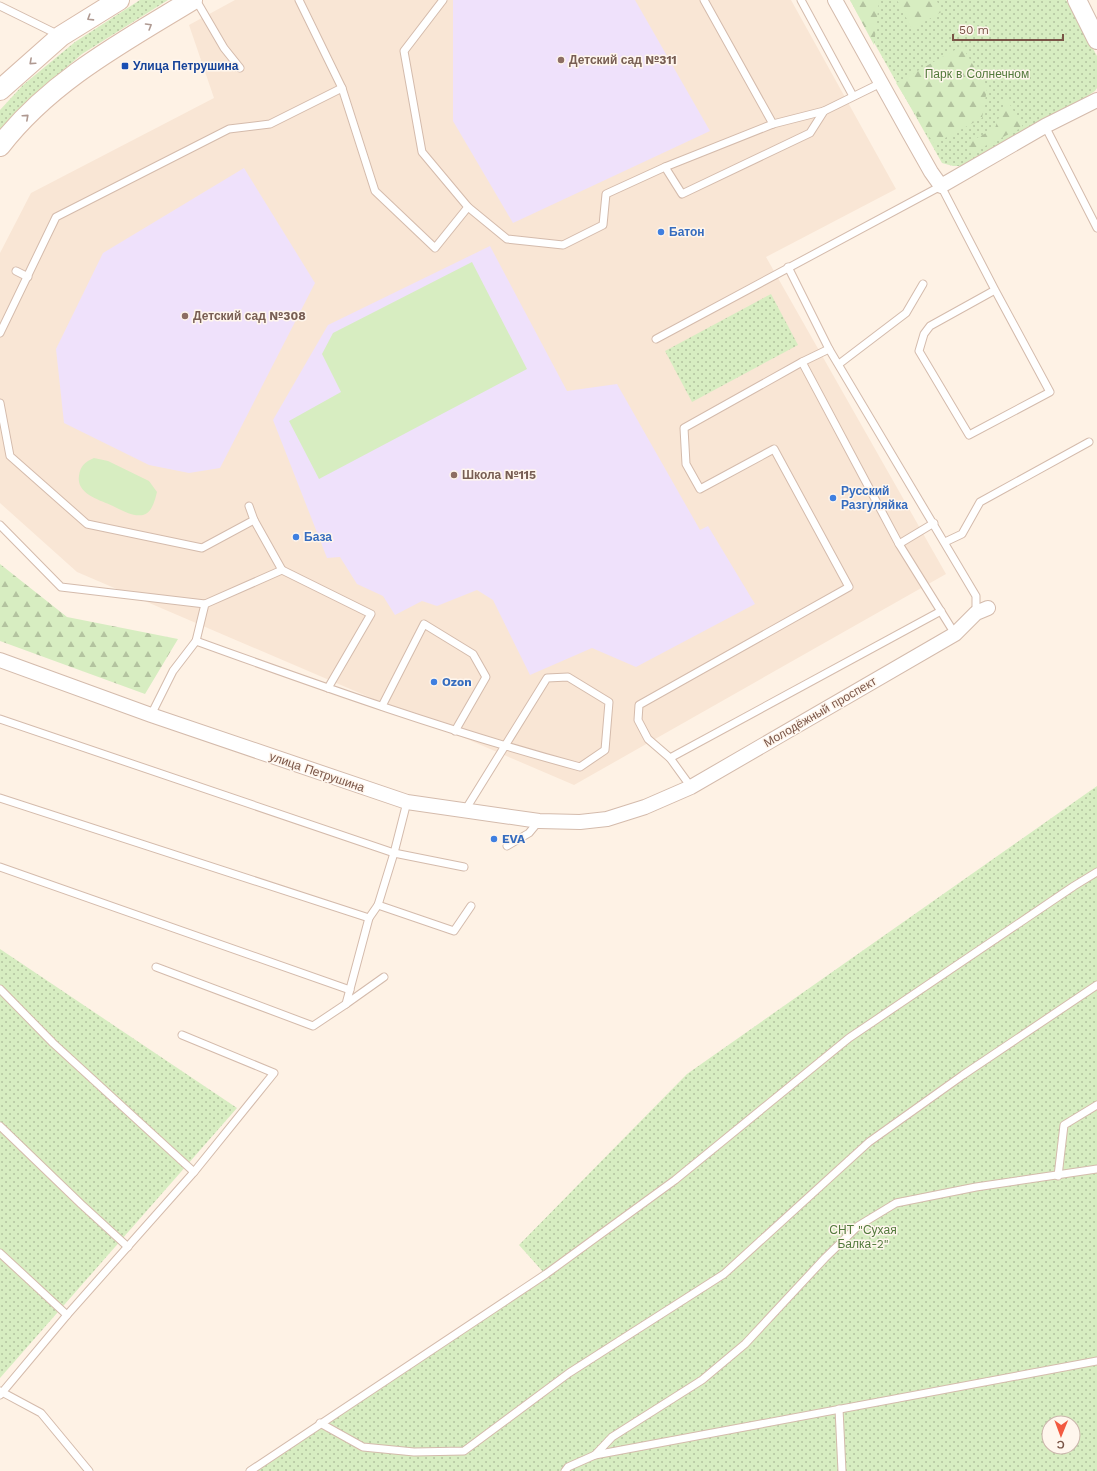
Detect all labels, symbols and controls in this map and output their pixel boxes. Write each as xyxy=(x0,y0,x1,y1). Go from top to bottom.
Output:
one-way arrow xyxy=(87,13,94,20)
scale bar xyxy=(953,16,1063,42)
one-way arrow xyxy=(145,23,152,30)
text: 50 m xyxy=(959,23,989,37)
place label: Детский сад №311 xyxy=(569,53,677,67)
marker: Детский сад №311 xyxy=(556,55,566,65)
one-way arrow xyxy=(29,58,36,65)
place label: Улица Петрушина xyxy=(133,59,239,73)
marker: Улица Петрушина xyxy=(120,61,130,71)
park label: Парк в Солнечном xyxy=(925,67,1029,81)
one-way arrow xyxy=(21,114,28,121)
place label: Батон xyxy=(669,225,705,239)
marker: Батон xyxy=(656,227,666,237)
place label: Детский сад №308 xyxy=(193,309,306,323)
marker: Детский сад №308 xyxy=(180,311,190,321)
place label: Школа №115 xyxy=(462,468,536,482)
marker: Школа №115 xyxy=(449,470,459,480)
place label: Русский Разгуляйка xyxy=(841,484,908,512)
marker: Русский Разгуляйка xyxy=(828,493,838,503)
place label: База xyxy=(304,530,332,544)
marker: База xyxy=(291,532,301,542)
street label: Молодёжный проспект xyxy=(761,674,879,750)
place label: Ozon xyxy=(442,675,472,689)
marker: Ozon xyxy=(429,677,439,687)
street label: улица Петрушина xyxy=(268,749,367,795)
place label: EVA xyxy=(502,832,526,846)
marker: EVA xyxy=(489,834,499,844)
park label: СНТ "Сухая Балка-2" xyxy=(829,1223,897,1251)
north arrow xyxy=(1041,1415,1081,1455)
text: С xyxy=(1057,1438,1065,1451)

